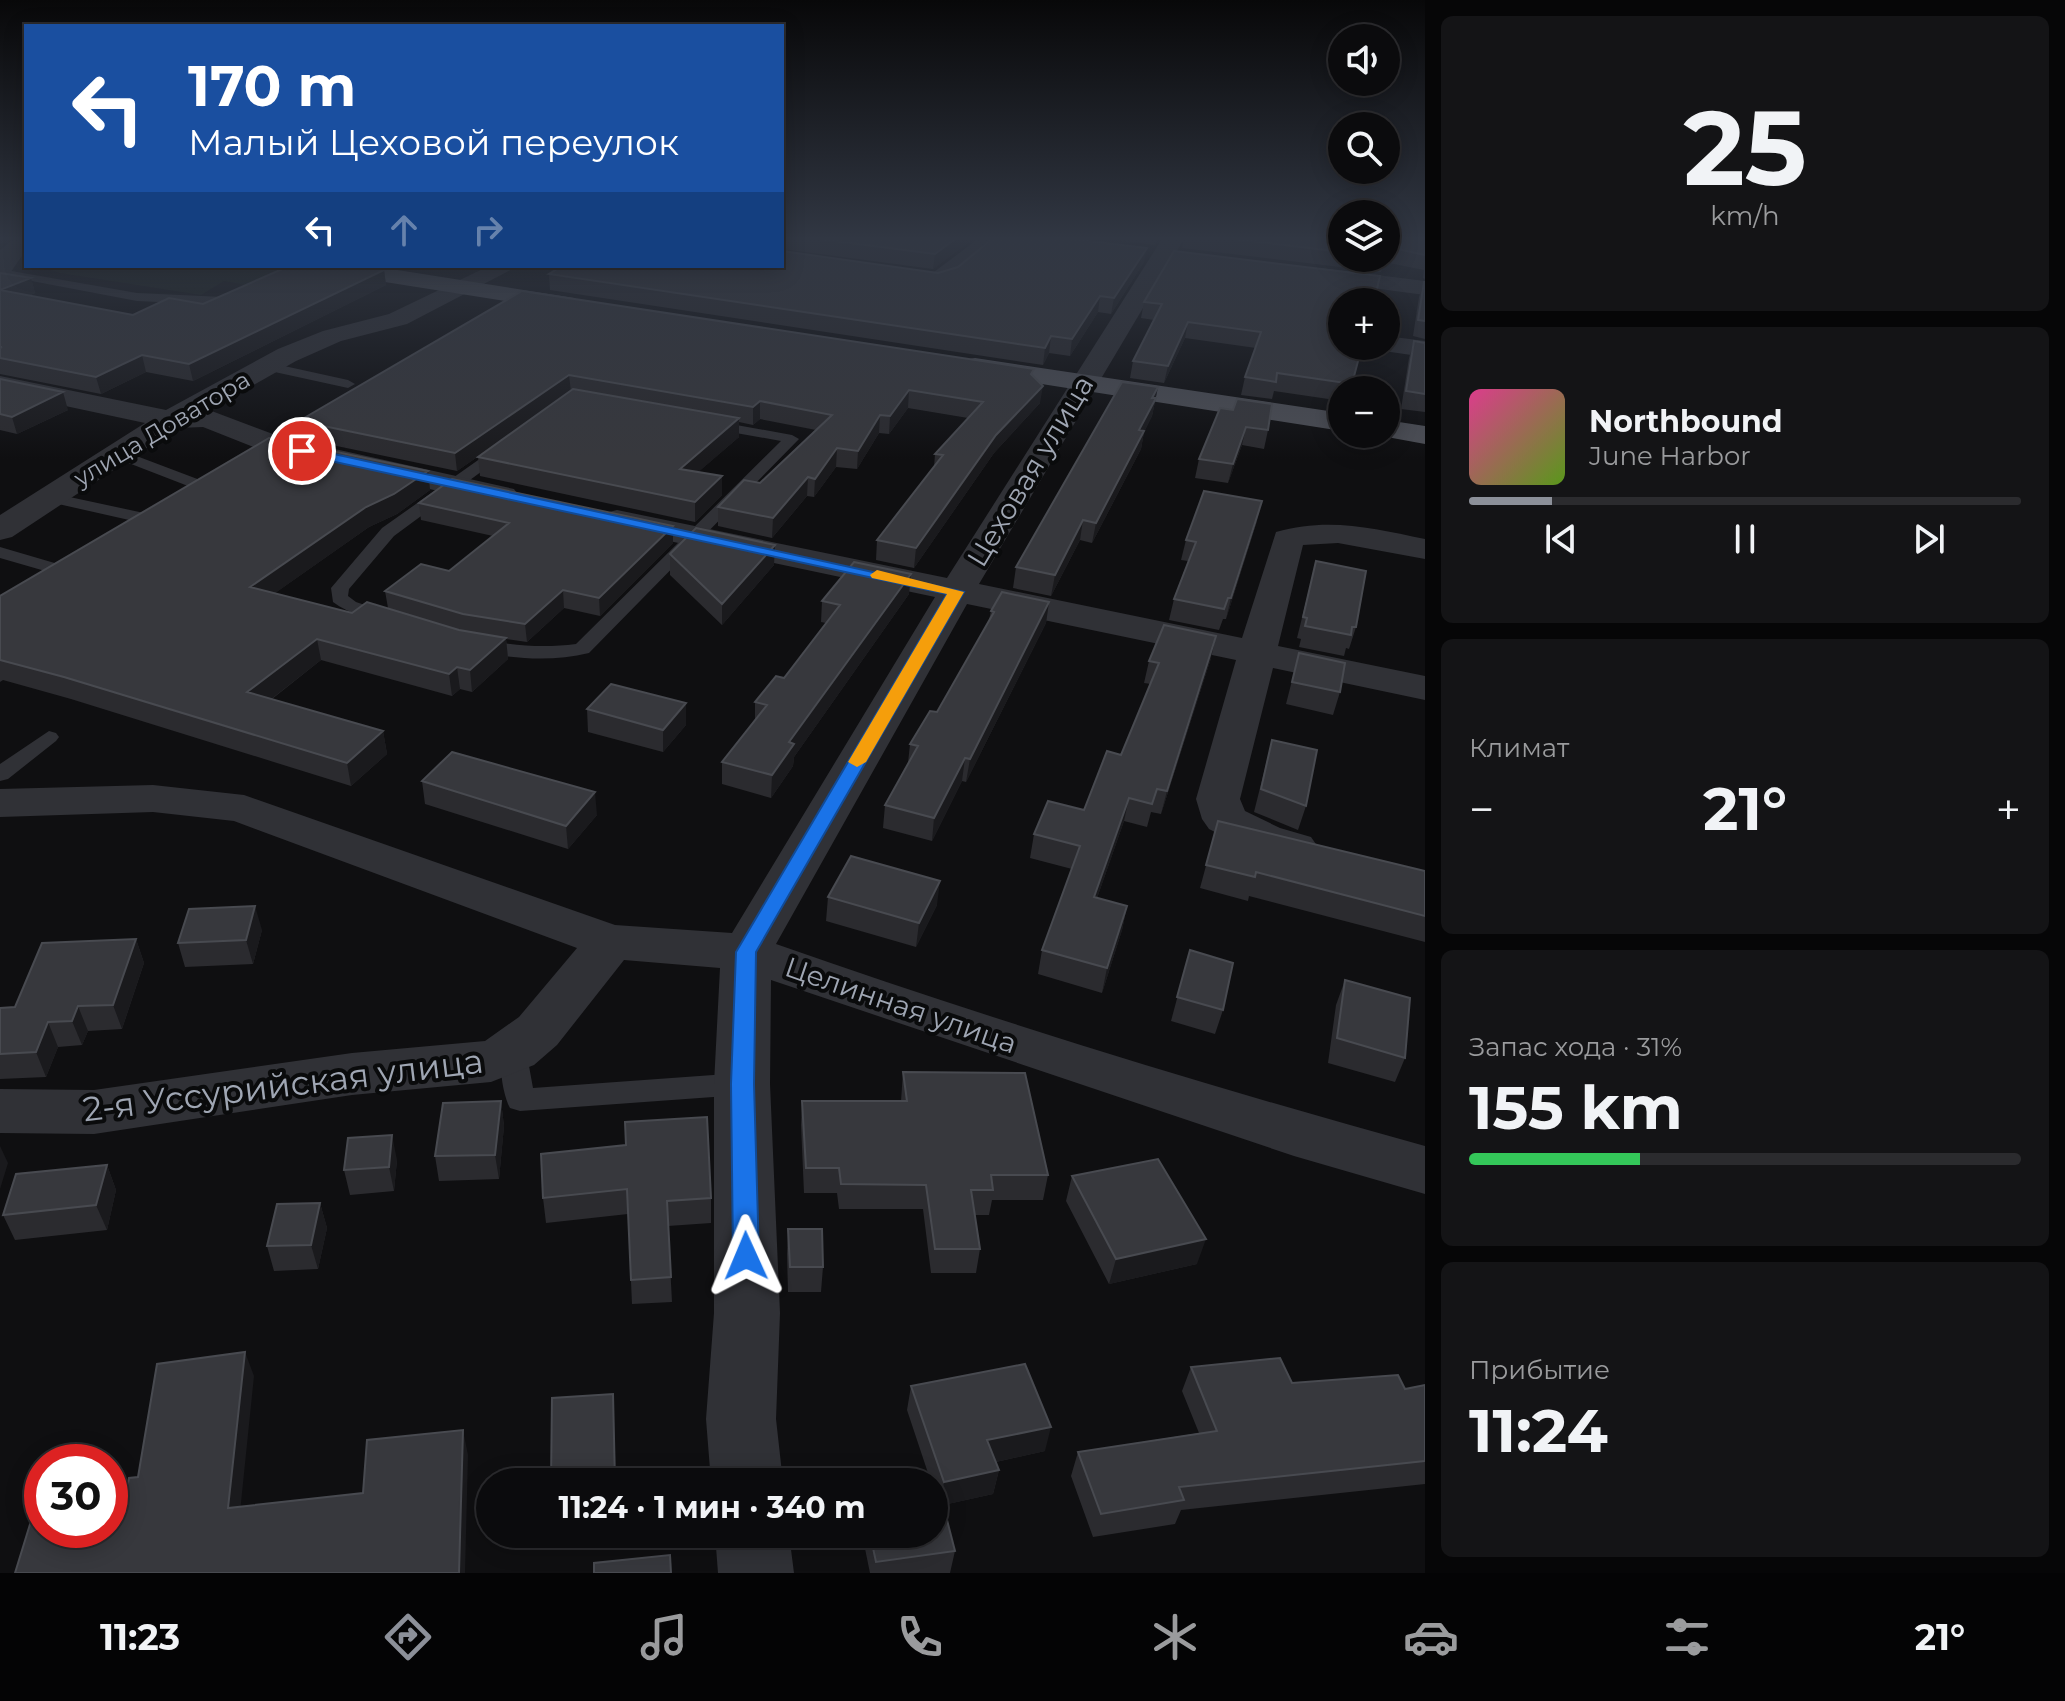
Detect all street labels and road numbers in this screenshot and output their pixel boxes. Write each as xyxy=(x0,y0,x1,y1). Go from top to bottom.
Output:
street label: улица Доватора xyxy=(68,365,255,493)
street label: Цеховая улица xyxy=(960,369,1100,573)
street label: Целинная улица xyxy=(781,949,1021,1061)
street label: 2-я Уссурийская улица xyxy=(80,1040,486,1130)

